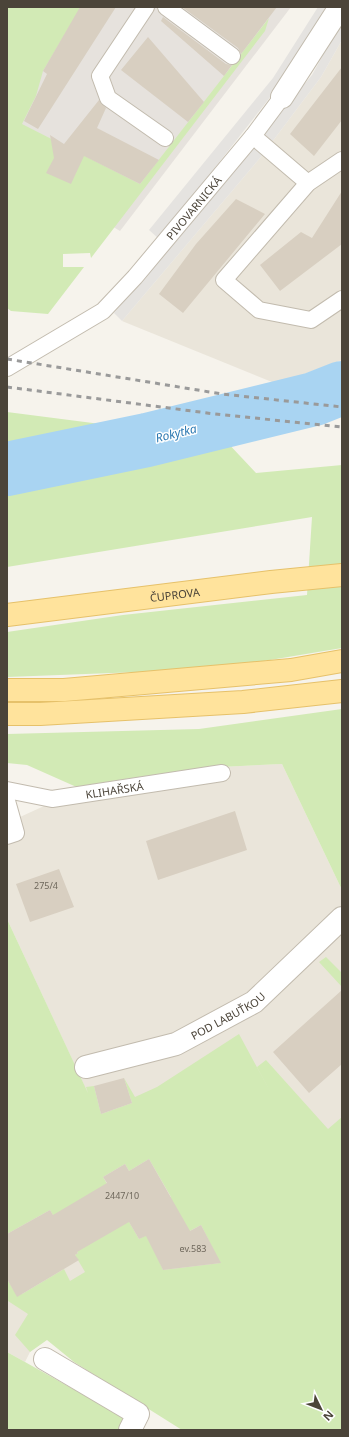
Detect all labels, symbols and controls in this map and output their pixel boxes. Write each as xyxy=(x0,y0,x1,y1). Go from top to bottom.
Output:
street label: PIVOVARNICKÁ xyxy=(162,172,225,242)
water label: Rokytka xyxy=(154,420,199,446)
street label: ČUPROVA xyxy=(149,583,201,605)
street label: KLIHAŘSKÁ xyxy=(84,777,145,801)
house number: 275/4 xyxy=(34,879,58,892)
street label: POD LABUŤKOU xyxy=(188,988,268,1042)
house number: 2447/10 xyxy=(105,1189,139,1202)
house number: ev.583 xyxy=(180,1242,206,1255)
north arrow xyxy=(301,1389,341,1429)
text: N xyxy=(320,1408,337,1425)

